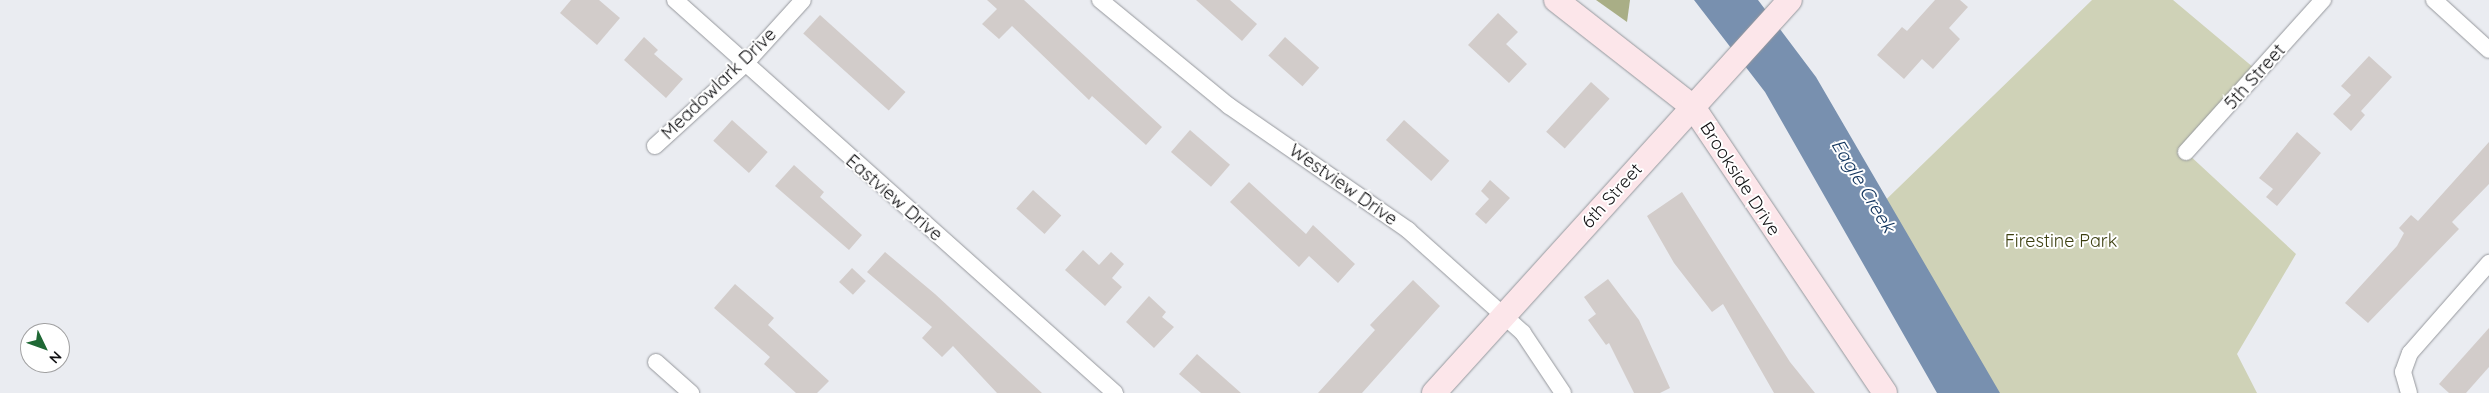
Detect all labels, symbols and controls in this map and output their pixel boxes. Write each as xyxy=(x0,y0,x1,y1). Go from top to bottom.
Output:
street label: Meadowlark Drive xyxy=(657,24,781,144)
street label: 5th Street xyxy=(2220,40,2290,114)
street label: Brookside Drive xyxy=(1695,118,1785,240)
water label: Eagle Creek xyxy=(1826,135,1900,237)
street label: Westview Drive xyxy=(1285,140,1401,230)
street label: Eastview Drive xyxy=(841,150,947,246)
street label: 6th Street xyxy=(1577,159,1647,233)
park label: Firestine Park xyxy=(2005,230,2117,252)
north arrow xyxy=(20,323,70,373)
text: N xyxy=(45,348,66,367)

